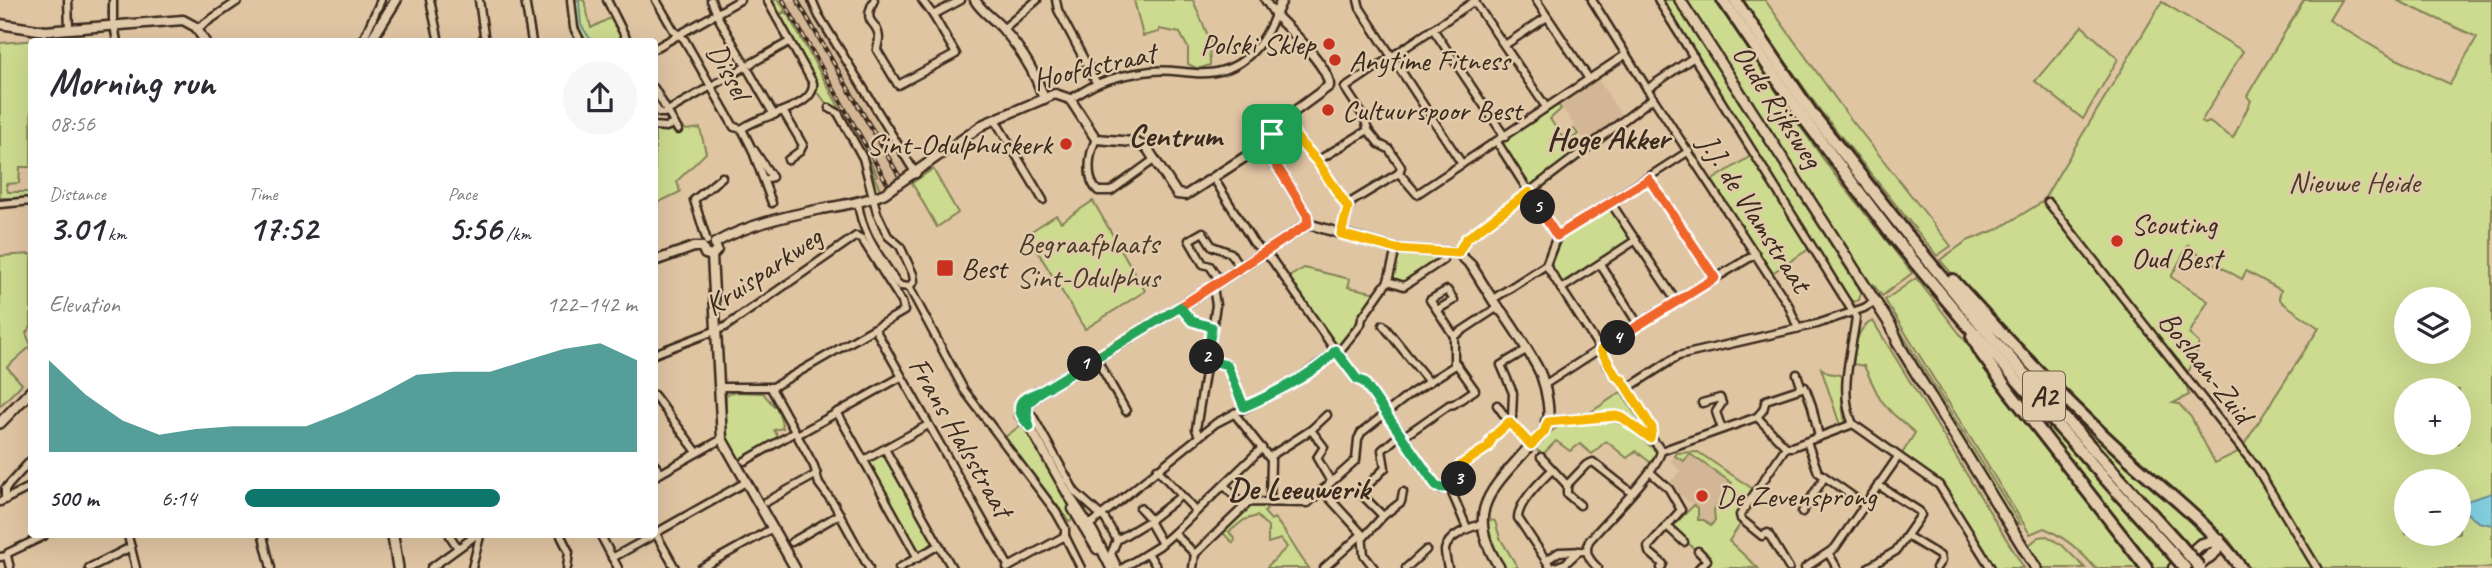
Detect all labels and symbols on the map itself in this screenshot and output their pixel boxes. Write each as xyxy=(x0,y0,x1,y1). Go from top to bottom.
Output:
place label: Polski Sklep xyxy=(1200,25,1317,63)
street label: Hoofdstraat xyxy=(1029,33,1163,99)
street label: Dissel xyxy=(698,36,762,110)
marker: Polski Sklep xyxy=(1321,36,1337,52)
street label: Oude Rijksweg xyxy=(1724,37,1833,177)
place label: Anytime Fitness xyxy=(1349,41,1512,79)
marker: Anytime Fitness xyxy=(1327,52,1343,68)
place label: Cultuurspoor Best xyxy=(1342,91,1525,129)
marker: Cultuurspoor Best xyxy=(1320,102,1336,118)
pin xyxy=(1242,104,1302,164)
district label: Centrum xyxy=(1129,115,1224,156)
district label: Hoge Akker xyxy=(1547,118,1673,159)
place label: Sint-Odulphuskerk xyxy=(866,125,1054,163)
street label: J.J. de Vlamstraat xyxy=(1689,125,1822,302)
marker: Sint-Odulphuskerk xyxy=(1058,136,1074,152)
park label: Nieuwe Heide xyxy=(2288,163,2422,201)
pin: 5 xyxy=(1520,190,1556,224)
place label: Scouting Oud Best xyxy=(2131,205,2226,277)
street label: Kruisparkweg xyxy=(697,217,830,324)
park label: Begraafplaats Sint-Odulphus xyxy=(1016,224,1162,296)
marker: Scouting Oud Best xyxy=(2109,233,2125,249)
place label: Best xyxy=(961,249,1010,287)
marker: Best xyxy=(935,258,955,278)
street label: Boslaan-Zuid xyxy=(2150,303,2264,434)
pin: 4 xyxy=(1600,320,1636,356)
pin: 2 xyxy=(1190,340,1224,374)
pin: 1 xyxy=(1068,346,1102,382)
street label: Frans Halsstraat xyxy=(900,350,1024,527)
road number: A2 xyxy=(2023,372,2065,420)
pin: 3 xyxy=(1442,462,1476,496)
district label: De Leeuwerik xyxy=(1228,468,1373,509)
place label: De Zevensprong xyxy=(1716,477,1878,515)
marker: De Zevensprong xyxy=(1694,488,1710,504)

